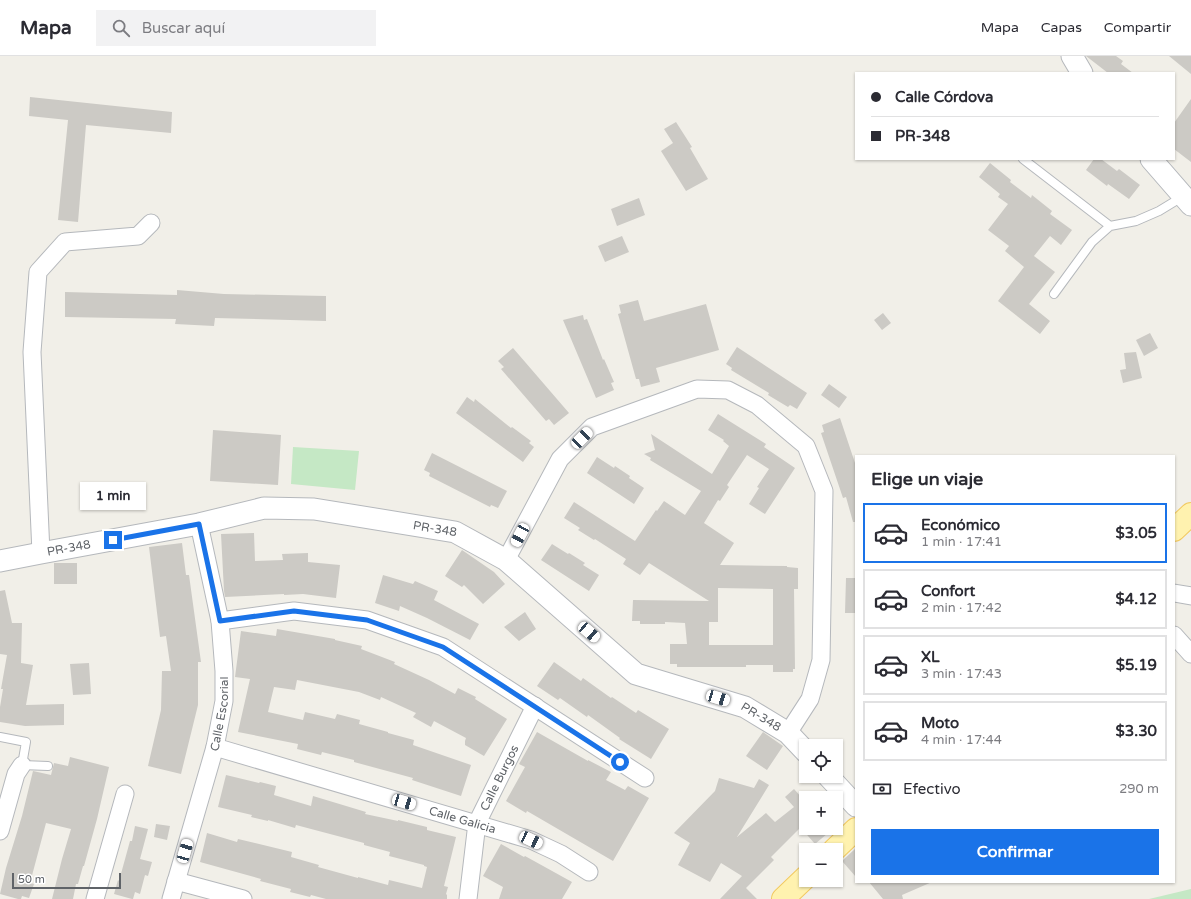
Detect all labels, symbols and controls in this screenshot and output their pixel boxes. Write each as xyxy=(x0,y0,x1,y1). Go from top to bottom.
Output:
search box xyxy=(96,10,376,46)
text: Mapa xyxy=(20,17,72,39)
icon: search xyxy=(110,17,132,39)
text: Buscar aquí xyxy=(142,19,225,37)
text: Mapa xyxy=(981,19,1019,36)
text: Capas xyxy=(1041,19,1082,36)
text: Compartir xyxy=(1104,19,1171,36)
text: Calle Córdova xyxy=(895,88,993,106)
text: PR-348 xyxy=(895,127,950,145)
car xyxy=(569,425,595,451)
text: Elige un viaje xyxy=(871,468,983,490)
callout: 1 min xyxy=(80,482,146,510)
text: 1 min xyxy=(96,488,130,504)
icon: car xyxy=(873,515,909,551)
text: Económico xyxy=(921,516,1000,534)
street label: PR-348 xyxy=(412,518,458,539)
car xyxy=(509,522,531,548)
text: $3.05 xyxy=(1116,524,1157,542)
route end xyxy=(104,531,122,549)
text: 1 min · 17:41 xyxy=(921,534,1002,550)
street label: PR-348 xyxy=(46,537,92,559)
icon: car xyxy=(873,581,909,617)
text: Confort xyxy=(921,582,975,600)
text: $4.12 xyxy=(1116,590,1157,608)
text: 2 min · 17:42 xyxy=(921,600,1002,616)
car xyxy=(576,620,602,644)
icon: car xyxy=(873,647,909,683)
text: XL xyxy=(921,648,940,666)
text: $5.19 xyxy=(1116,656,1157,674)
text: 3 min · 17:43 xyxy=(921,666,1002,682)
street label: Calle Escorial xyxy=(207,676,231,752)
car xyxy=(705,689,731,707)
street label: PR-348 xyxy=(739,699,784,734)
icon: car xyxy=(873,713,909,749)
text: Moto xyxy=(921,714,959,732)
text: $3.30 xyxy=(1116,722,1157,740)
text: 4 min · 17:44 xyxy=(921,732,1002,748)
map controls xyxy=(799,739,843,887)
button: locate xyxy=(799,739,843,783)
street label: Calle Burgos xyxy=(477,742,522,813)
route start xyxy=(611,753,629,771)
icon: cash xyxy=(871,778,893,800)
text: Efectivo xyxy=(903,780,961,798)
text: 290 m xyxy=(1119,781,1159,797)
button: + xyxy=(799,791,843,835)
car xyxy=(391,793,417,811)
street label: Calle Galicia xyxy=(427,803,498,836)
car xyxy=(518,829,544,851)
button: Confirmar xyxy=(871,829,1159,875)
car xyxy=(176,838,194,864)
button: − xyxy=(799,843,843,887)
scale bar xyxy=(12,871,121,890)
text: 50 m xyxy=(18,873,45,886)

